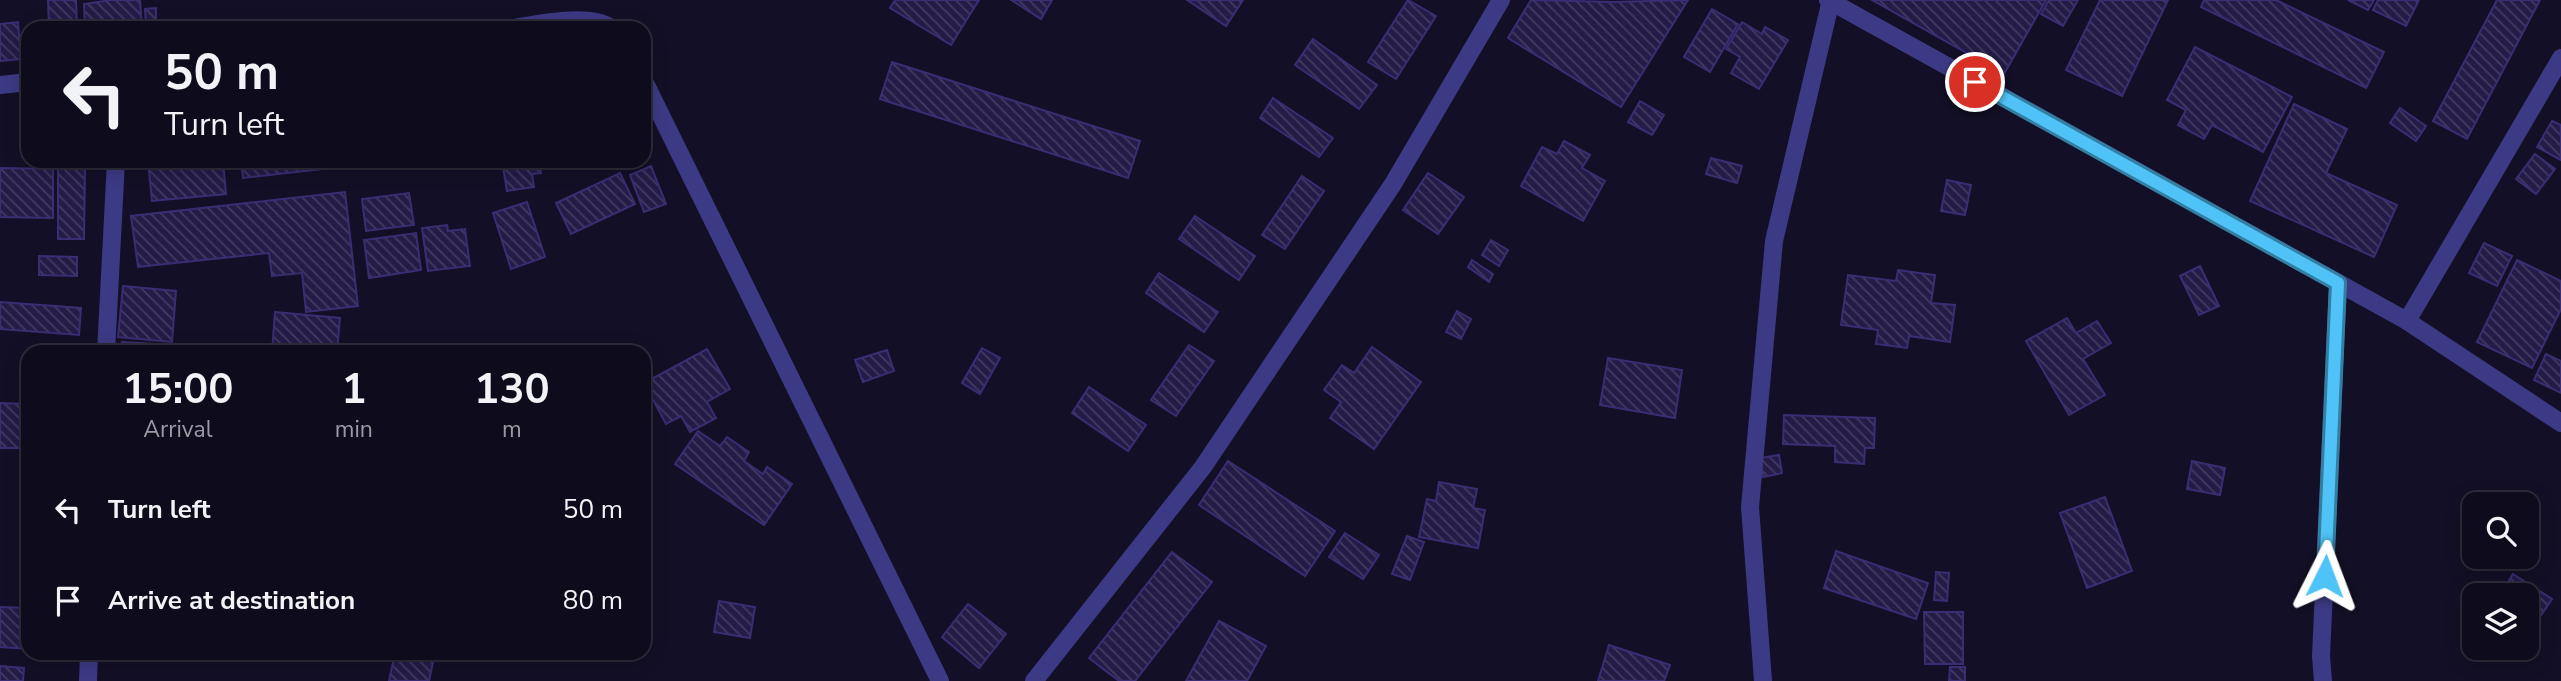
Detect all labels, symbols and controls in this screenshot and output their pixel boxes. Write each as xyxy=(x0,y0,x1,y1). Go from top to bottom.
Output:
text: 50 m xyxy=(164,39,279,106)
icon: left xyxy=(49,49,140,140)
pin xyxy=(1945,52,2005,112)
icon: arrive xyxy=(1956,63,1994,101)
text: Turn left xyxy=(164,103,284,146)
text: 15:00 xyxy=(122,361,233,418)
text: 1 xyxy=(341,361,366,418)
text: 130 xyxy=(474,361,550,418)
text: Arrival xyxy=(143,414,212,445)
text: min xyxy=(335,414,373,445)
text: m xyxy=(502,414,522,445)
icon: left xyxy=(49,491,87,529)
text: Turn left xyxy=(108,492,211,527)
text: 50 m xyxy=(563,492,623,527)
map controls xyxy=(2462,492,2539,660)
button: search xyxy=(2462,492,2539,569)
position arrow xyxy=(2288,539,2362,613)
icon: arrive xyxy=(49,582,87,620)
text: Arrive at destination xyxy=(108,583,355,618)
text: 80 m xyxy=(563,583,623,618)
button: layers xyxy=(2462,583,2539,660)

